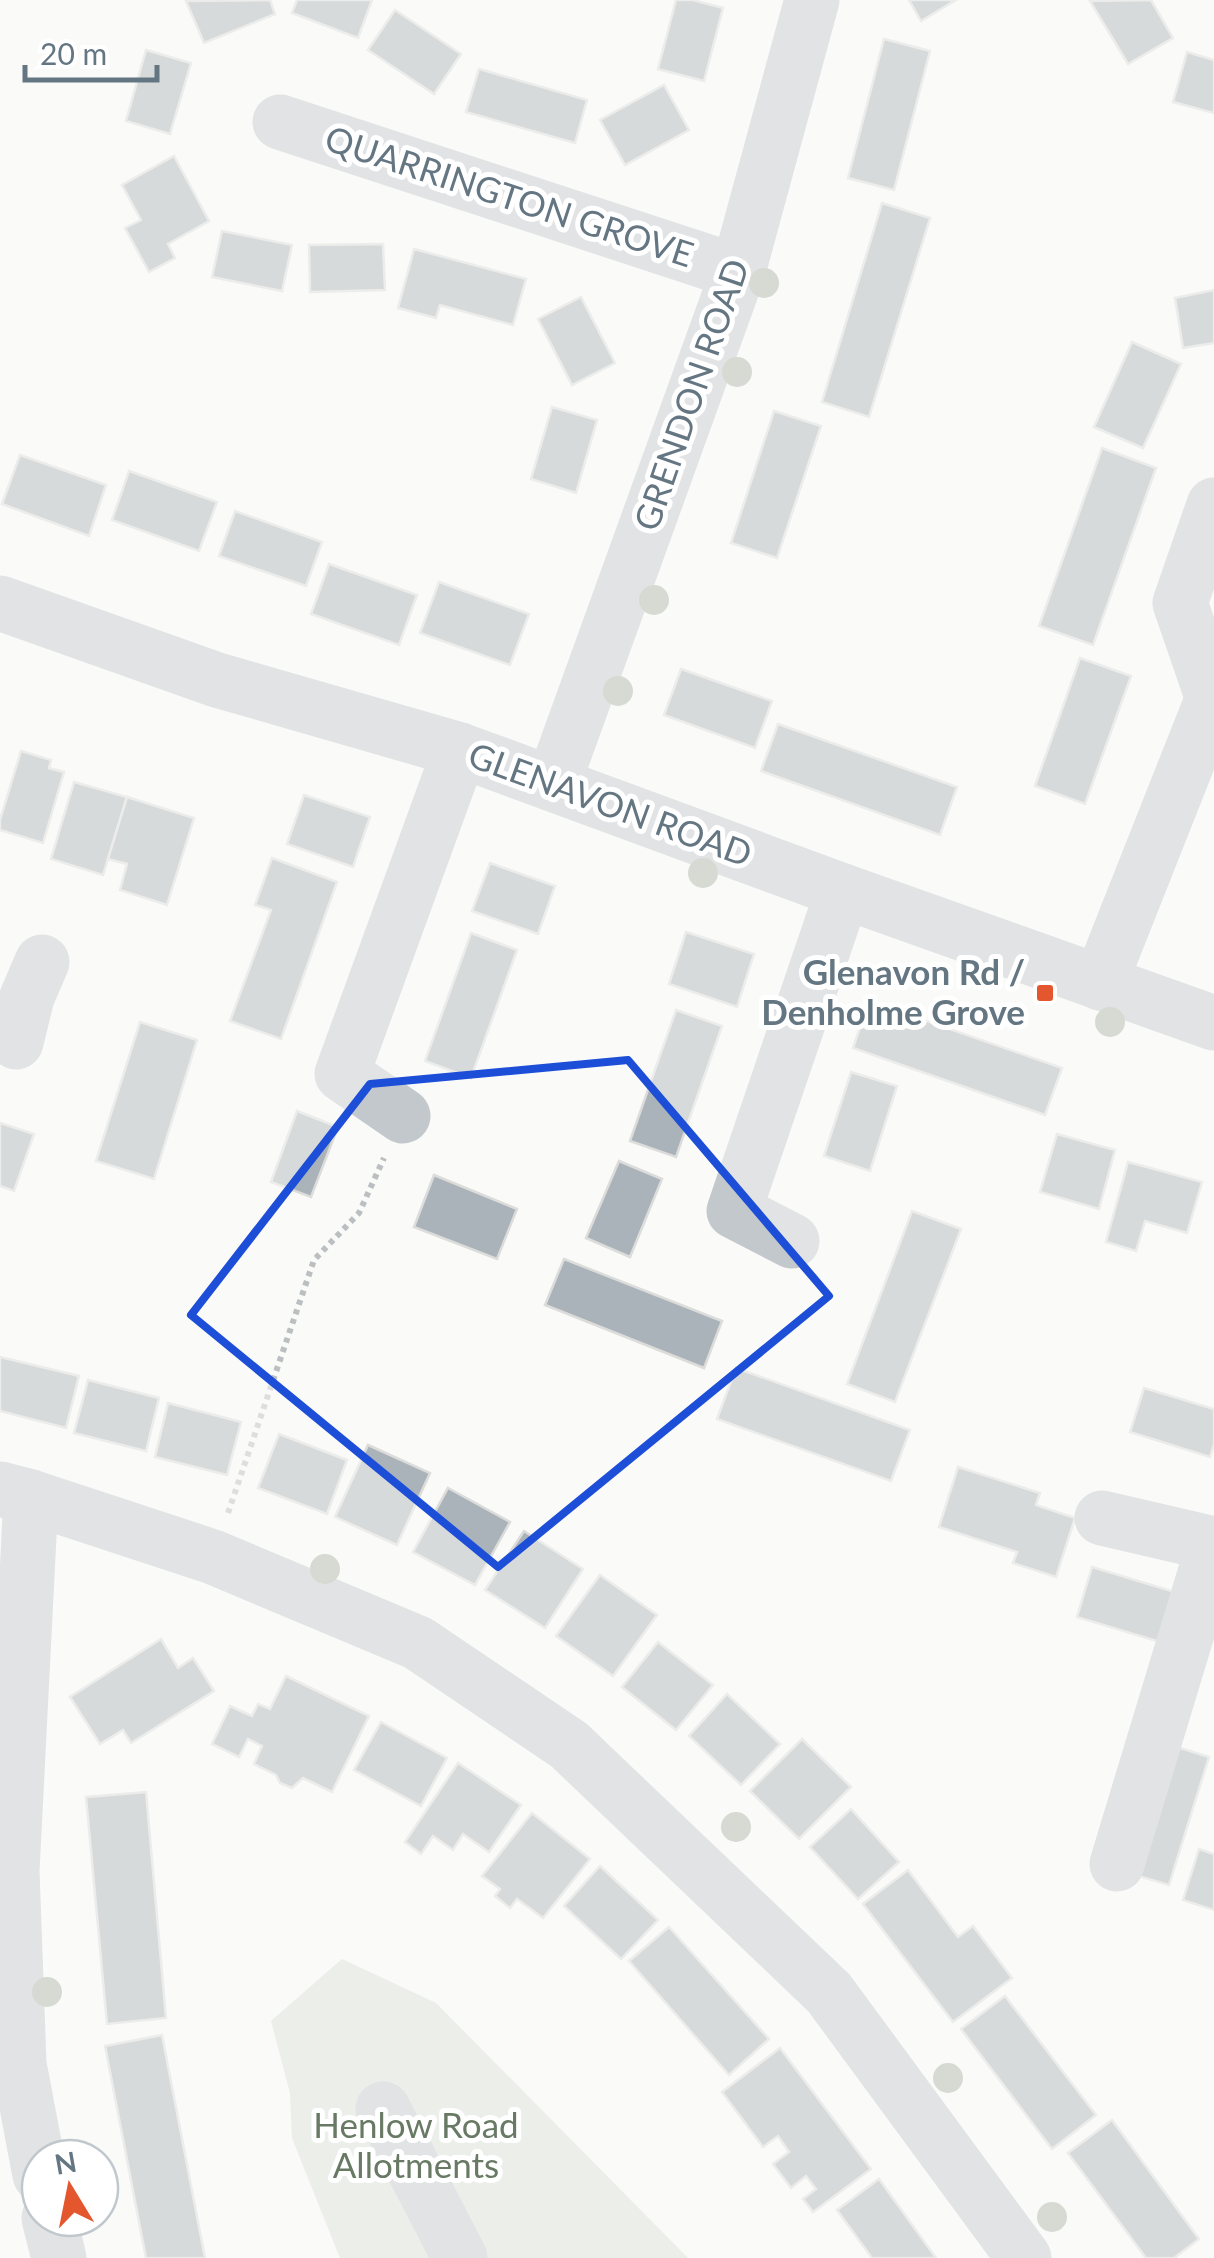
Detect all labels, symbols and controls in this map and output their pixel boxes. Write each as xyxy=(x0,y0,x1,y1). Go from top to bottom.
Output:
scale bar xyxy=(25,20,158,82)
text: 20 m xyxy=(40,35,107,71)
street label: QUARRINGTON GROVE xyxy=(320,116,699,274)
street label: GRENDON ROAD xyxy=(624,253,756,535)
street label: GLENAVON ROAD xyxy=(463,732,758,874)
place label: Glenavon Rd / Denholme Grove xyxy=(761,950,1025,1032)
marker: Glenavon Rd / Denholme Grove xyxy=(1034,982,1056,1004)
park label: Henlow Road Allotments xyxy=(313,2103,519,2185)
north arrow xyxy=(20,2138,120,2238)
text: N xyxy=(52,2144,79,2181)

